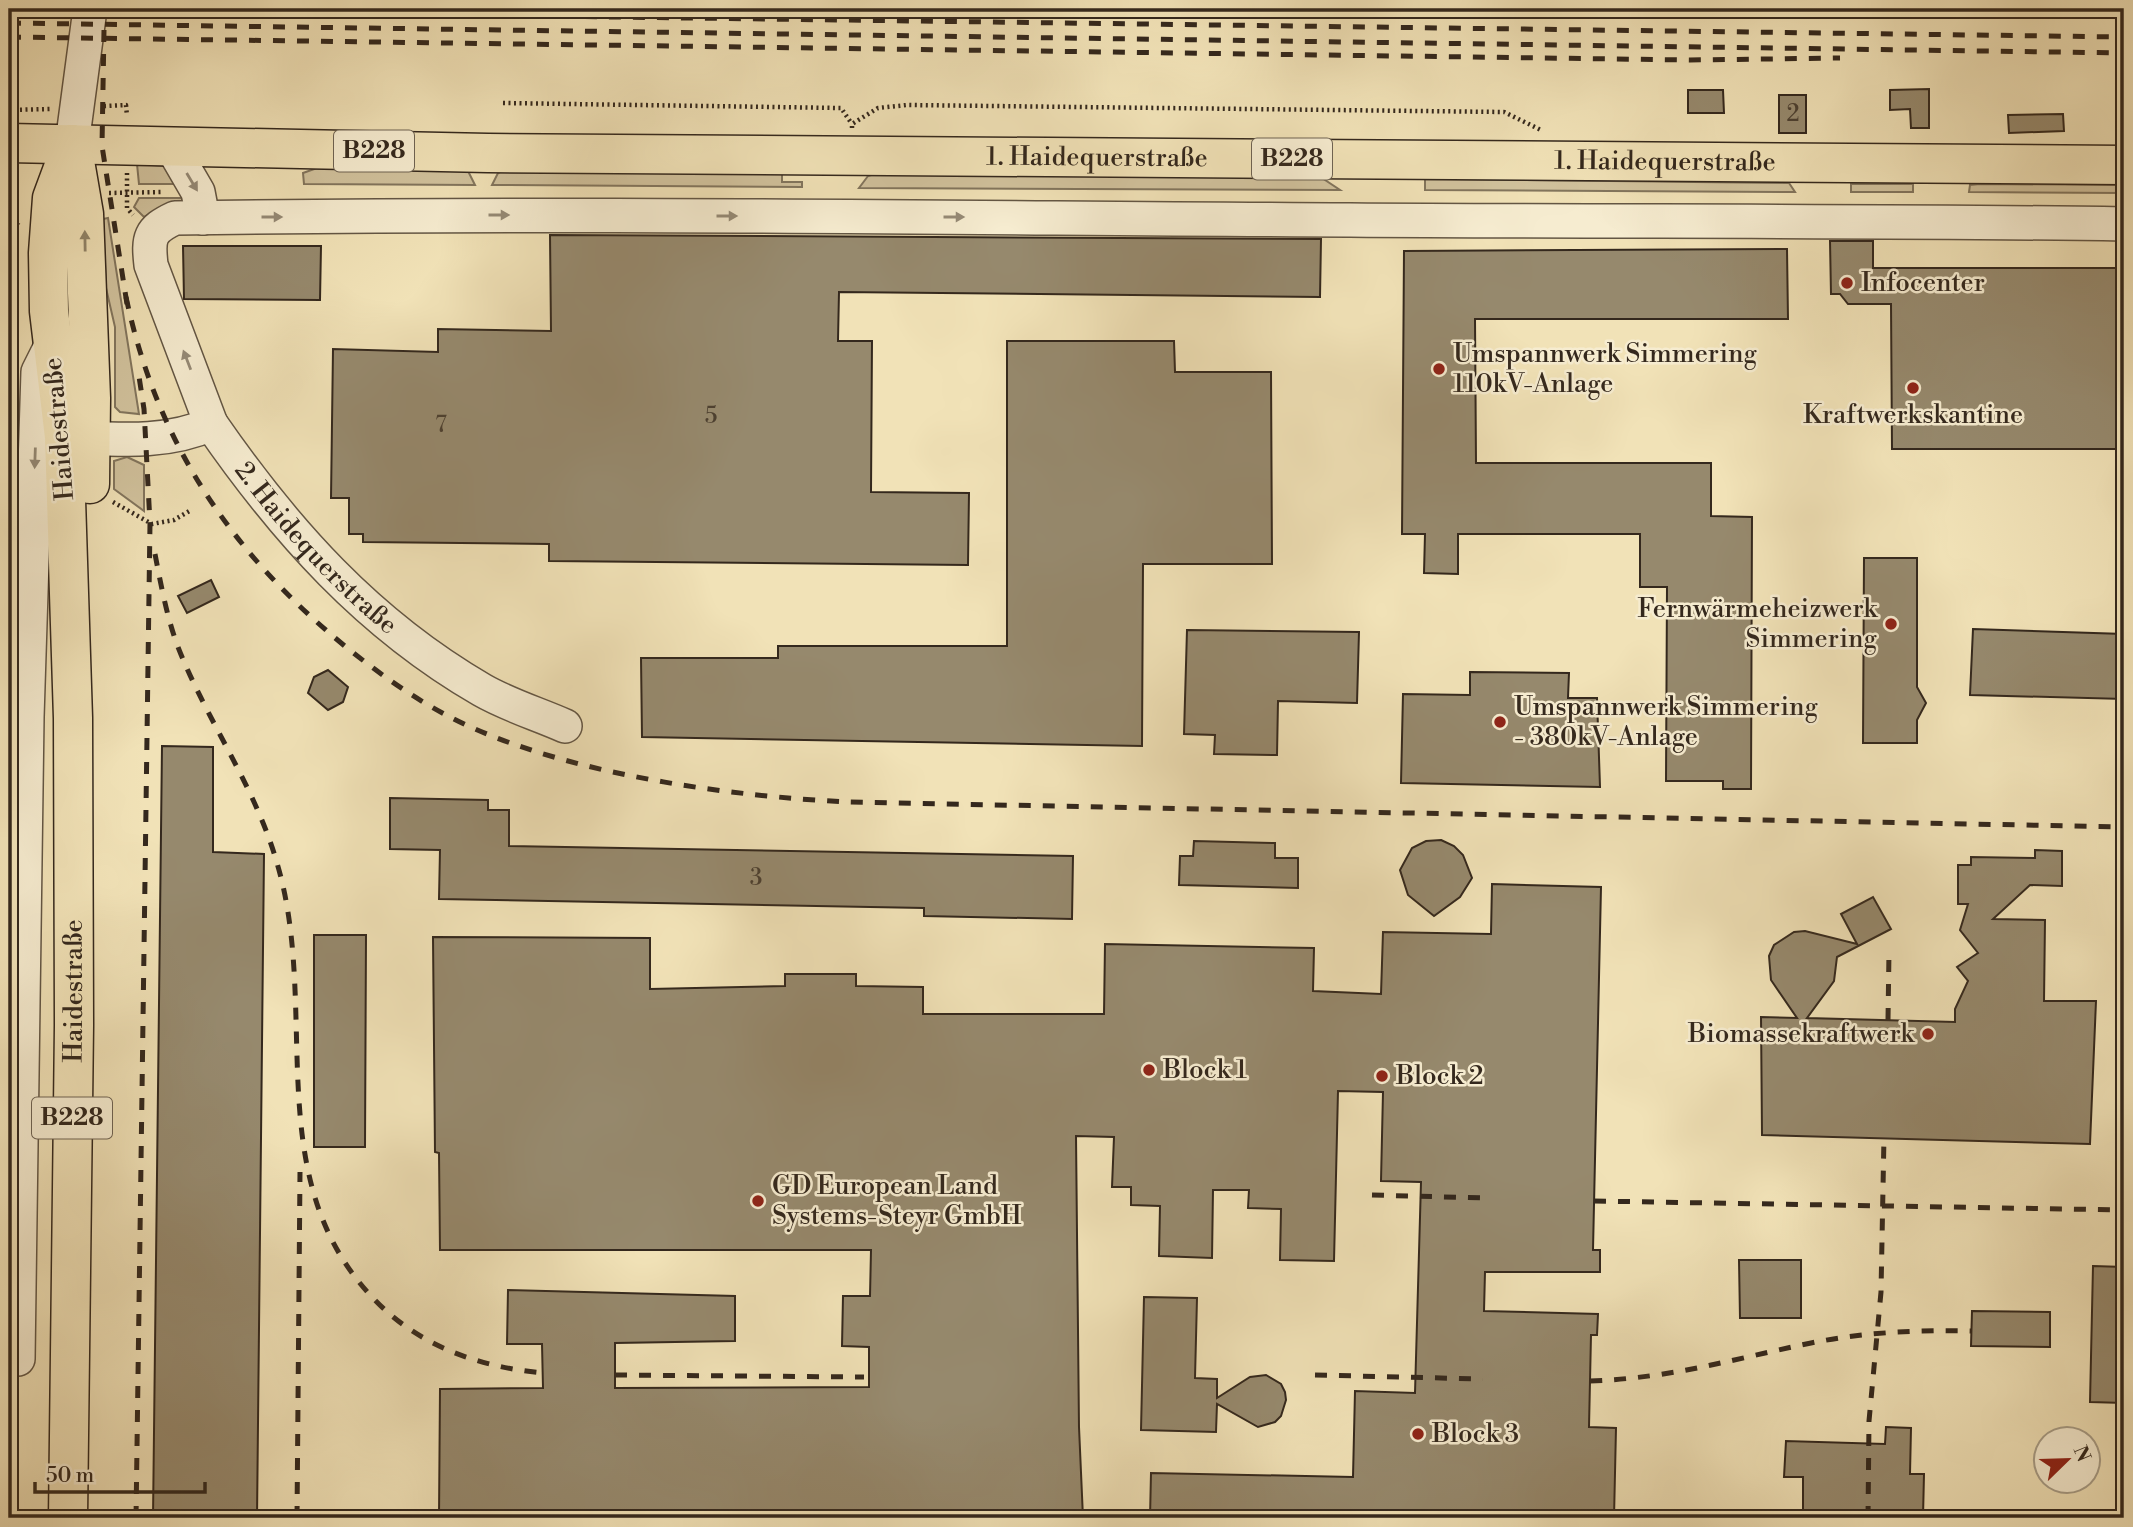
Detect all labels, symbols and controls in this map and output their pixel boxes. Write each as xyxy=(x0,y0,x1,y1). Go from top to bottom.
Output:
house number: 2 xyxy=(1786,100,1800,128)
road number: B228 xyxy=(334,131,414,172)
road number: B228 xyxy=(1252,139,1332,180)
street label: 1. Haidequerstraße xyxy=(986,141,1208,174)
street label: 1. Haidequerstraße xyxy=(1554,145,1776,178)
one-way arrow xyxy=(186,172,198,191)
one-way arrow xyxy=(488,209,510,221)
one-way arrow xyxy=(716,210,738,222)
one-way arrow xyxy=(261,211,283,223)
one-way arrow xyxy=(943,211,965,222)
one-way arrow xyxy=(79,230,91,252)
place label: Infocenter xyxy=(1861,267,1985,299)
marker: Infocenter xyxy=(1839,275,1855,291)
place label: Umspannwerk Simmering 110kV-Anlage xyxy=(1453,338,1758,400)
one-way arrow xyxy=(181,349,192,370)
street label: Haidestraße xyxy=(37,356,81,502)
marker: Umspannwerk Simmering 110kV-Anlage xyxy=(1431,361,1447,377)
marker: Kraftwerkskantine xyxy=(1905,380,1921,396)
place label: Kraftwerkskantine xyxy=(1803,399,2023,431)
house number: 5 xyxy=(705,402,717,430)
house number: 7 xyxy=(435,411,447,439)
one-way arrow xyxy=(30,447,41,469)
street label: 2. Haidequerstraße xyxy=(228,456,404,641)
place label: Fernwärmeheizwerk Simmering xyxy=(1637,593,1878,655)
marker: Fernwärmeheizwerk Simmering xyxy=(1883,616,1899,632)
place label: Umspannwerk Simmering - 380kV-Anlage xyxy=(1514,691,1819,753)
marker: Umspannwerk Simmering - 380kV-Anlage xyxy=(1492,714,1508,730)
house number: 3 xyxy=(750,864,762,892)
street label: Haidestraße xyxy=(58,919,90,1063)
place label: Biomassekraftwerk xyxy=(1687,1018,1915,1050)
marker: Biomassekraftwerk xyxy=(1920,1026,1936,1042)
place label: Block 1 xyxy=(1162,1054,1247,1086)
place label: Block 2 xyxy=(1395,1060,1483,1092)
marker: Block 1 xyxy=(1141,1062,1157,1078)
marker: Block 2 xyxy=(1374,1068,1390,1084)
road number: B228 xyxy=(32,1098,112,1138)
place label: GD European Land Systems-Steyr GmbH xyxy=(772,1170,1022,1232)
marker: GD European Land Systems-Steyr GmbH xyxy=(750,1193,766,1209)
place label: Block 3 xyxy=(1431,1418,1519,1450)
marker: Block 3 xyxy=(1410,1426,1426,1442)
north arrow xyxy=(2032,1426,2102,1496)
text: N xyxy=(2068,1442,2096,1465)
scale bar xyxy=(35,1450,205,1494)
text: 50 m xyxy=(46,1463,94,1489)

